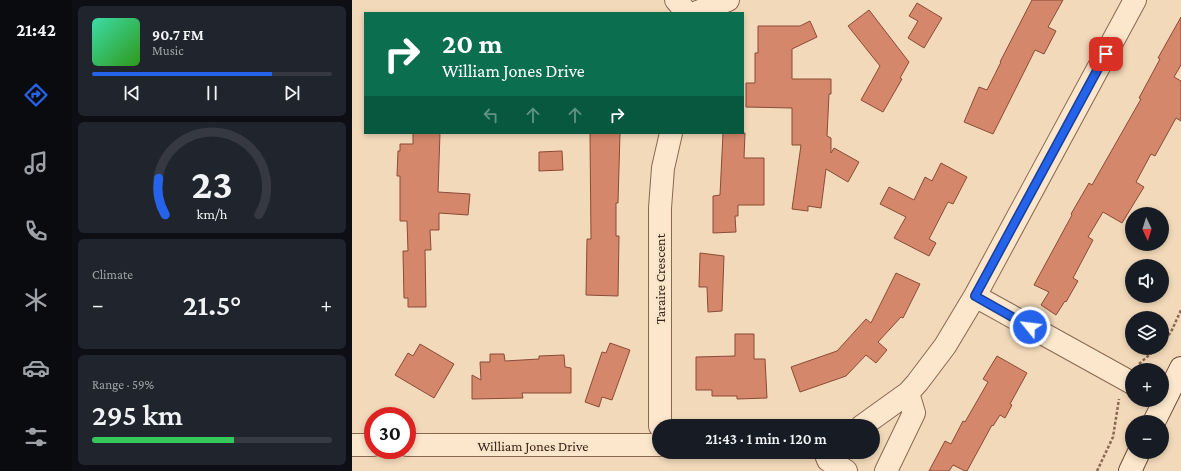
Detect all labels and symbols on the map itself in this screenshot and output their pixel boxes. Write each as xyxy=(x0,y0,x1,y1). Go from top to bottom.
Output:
pin xyxy=(1089,37,1123,71)
north arrow xyxy=(1125,207,1169,251)
street label: Taraire Crescent xyxy=(652,233,668,324)
position arrow xyxy=(1009,306,1051,348)
speed limit sign: 30 xyxy=(364,407,416,459)
street label: William Jones Drive xyxy=(477,438,589,454)

